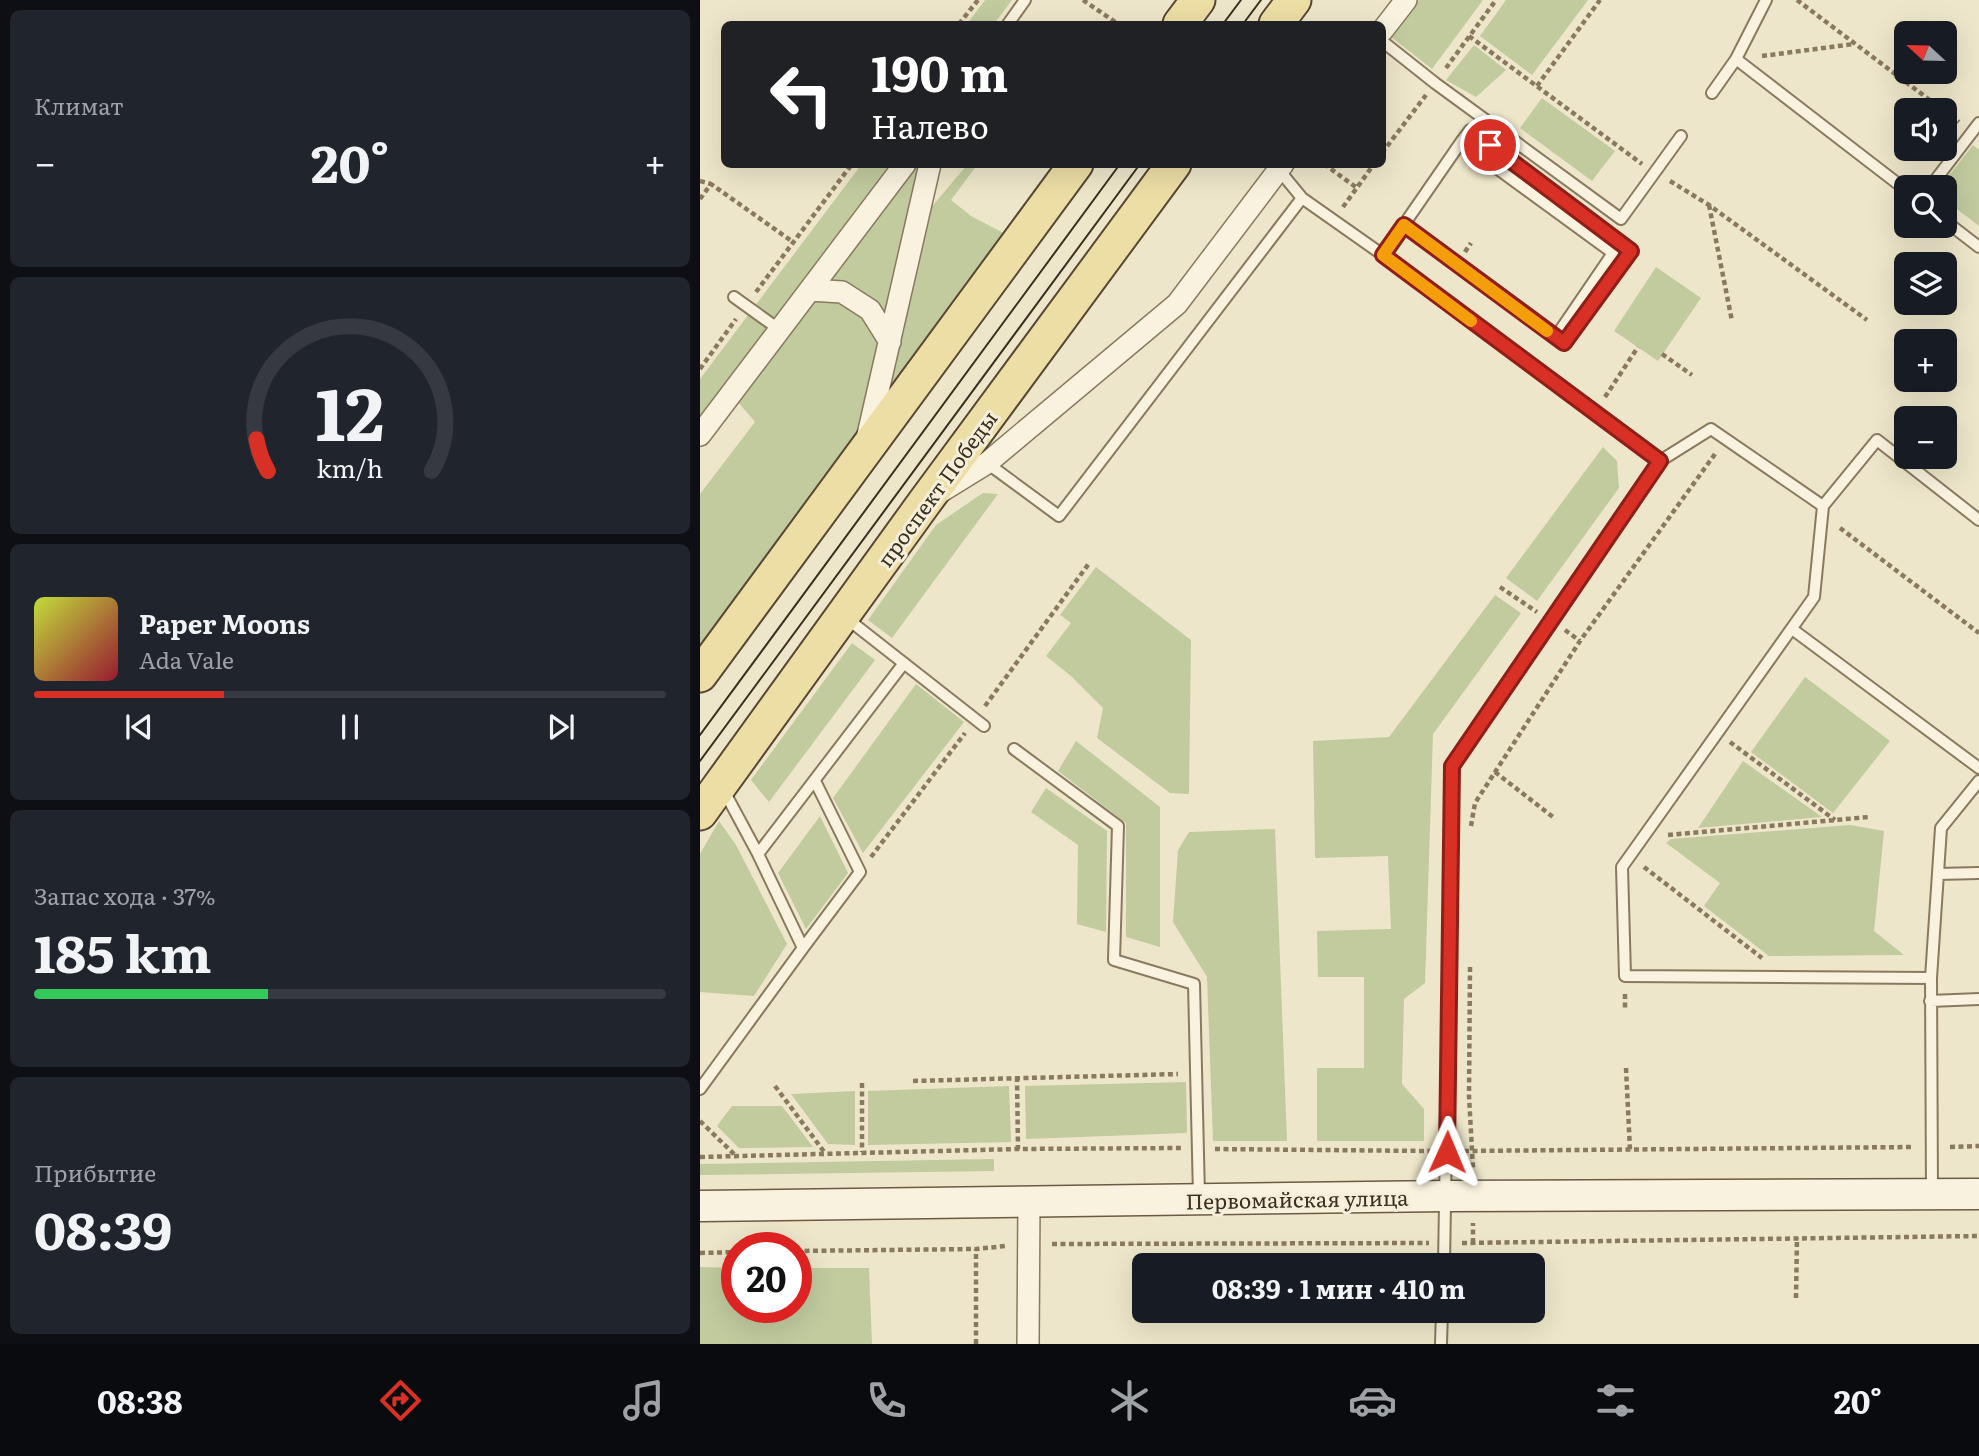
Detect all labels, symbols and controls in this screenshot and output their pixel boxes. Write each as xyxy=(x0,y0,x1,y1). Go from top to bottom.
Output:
north arrow xyxy=(1894,21,1956,84)
map controls xyxy=(1894,21,1957,469)
text: 190 m xyxy=(871,34,1008,107)
icon: left xyxy=(756,49,847,140)
text: Климат xyxy=(34,88,124,122)
button: sound xyxy=(1894,98,1957,161)
text: Налево xyxy=(871,101,989,149)
pin xyxy=(1460,115,1520,175)
text: 20° xyxy=(311,122,389,199)
icon: arrive xyxy=(1471,126,1509,164)
text: − xyxy=(34,132,56,189)
text: + xyxy=(644,132,666,189)
button: search xyxy=(1894,175,1957,238)
button: layers xyxy=(1894,252,1957,315)
button: + xyxy=(1894,329,1957,392)
text: 12 xyxy=(315,356,385,464)
street label: проспект Победы xyxy=(869,403,1003,573)
button: − xyxy=(1894,406,1957,469)
text: km/h xyxy=(317,449,383,486)
text: Paper Moons xyxy=(139,603,310,642)
text: Ada Vale xyxy=(139,642,234,676)
icon: previous xyxy=(120,708,158,746)
icon: pause xyxy=(331,708,369,746)
icon: next xyxy=(542,708,580,746)
text: Запас хода · 37% xyxy=(34,878,215,912)
text: 185 km xyxy=(34,912,212,989)
position arrow xyxy=(1410,1115,1484,1189)
text: Прибытие xyxy=(34,1155,156,1189)
street label: Первомайская улица xyxy=(1185,1181,1409,1215)
text: 08:39 xyxy=(34,1189,172,1266)
speed limit sign: 20 xyxy=(721,1232,812,1323)
text: 08:39 · 1 мин · 410 m xyxy=(1212,1268,1465,1307)
text: 08:38 xyxy=(97,1376,183,1424)
icon: directions xyxy=(376,1376,425,1425)
icon: music xyxy=(619,1376,668,1425)
icon: phone xyxy=(862,1376,911,1425)
icon: climate xyxy=(1105,1376,1154,1425)
icon: car xyxy=(1348,1376,1397,1425)
icon: filters xyxy=(1591,1376,1640,1425)
text: 20° xyxy=(1834,1376,1882,1424)

